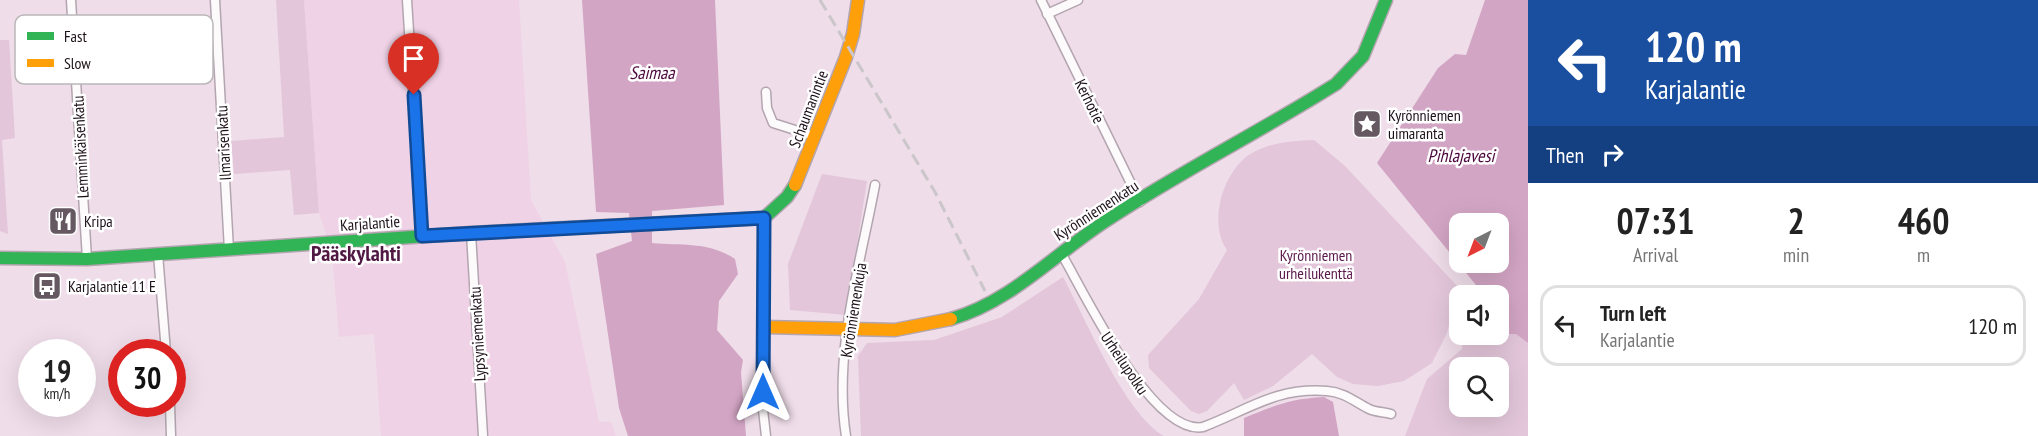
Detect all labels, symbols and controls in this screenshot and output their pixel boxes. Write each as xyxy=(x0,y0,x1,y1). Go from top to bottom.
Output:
legend xyxy=(15,15,213,84)
text: 120 m xyxy=(1645,19,1742,74)
icon: left xyxy=(1546,24,1624,102)
text: Fast xyxy=(64,26,87,46)
pin xyxy=(388,33,439,95)
icon: arrive xyxy=(397,42,430,75)
text: Slow xyxy=(64,53,91,73)
water label: Saimaa xyxy=(630,61,675,84)
street label: Schaumanintie xyxy=(784,67,832,151)
text: Karjalantie xyxy=(1645,72,1746,106)
street label: Kerhotie xyxy=(1071,76,1109,126)
street label: Lemminkäisenkatu xyxy=(67,95,93,199)
street label: Ilmarisenkatu xyxy=(211,105,235,181)
place label: Kyrönniemen uimaranta xyxy=(1388,105,1461,143)
place icon: Kyrönniemen uimaranta xyxy=(1351,108,1383,140)
icon: right xyxy=(1596,138,1629,171)
text: Then xyxy=(1546,141,1584,169)
water label: Pihlajavesi xyxy=(1428,144,1496,167)
street label: Kyrönniemenkatu xyxy=(1050,175,1142,245)
text: 07:31 xyxy=(1617,197,1694,244)
text: 2 xyxy=(1787,197,1805,244)
text: 460 xyxy=(1898,197,1949,244)
restaurant icon: Kripa xyxy=(47,205,79,237)
place label: Kripa xyxy=(84,211,113,231)
street label: Karjalantie xyxy=(339,211,401,235)
north arrow xyxy=(1449,213,1509,273)
map controls xyxy=(1449,213,1509,417)
district label: Pääskylahti xyxy=(311,239,401,267)
text: Arrival xyxy=(1633,242,1678,268)
text: min xyxy=(1783,242,1809,268)
text: m xyxy=(1917,242,1930,268)
park label: Kyrönniemen urheilukenttä xyxy=(1279,245,1353,283)
street label: Kyrönniemenkuja xyxy=(836,261,870,359)
bus stop icon: Karjalantie 11 E xyxy=(31,270,63,302)
place label: Karjalantie 11 E xyxy=(68,276,156,296)
button: sound xyxy=(1449,285,1509,345)
street label: Lypsyniemenkatu xyxy=(465,286,489,382)
text: Turn left xyxy=(1600,299,1666,327)
icon: left xyxy=(1549,309,1582,342)
text: 120 m xyxy=(1968,312,2017,340)
text: Karjalantie xyxy=(1600,327,1675,353)
street label: Urheilupolku xyxy=(1097,328,1153,398)
speed limit sign: 30 xyxy=(108,339,186,417)
text: 19 xyxy=(43,351,71,390)
button: search xyxy=(1449,357,1509,417)
position arrow xyxy=(731,360,795,424)
text: km/h xyxy=(44,384,70,403)

